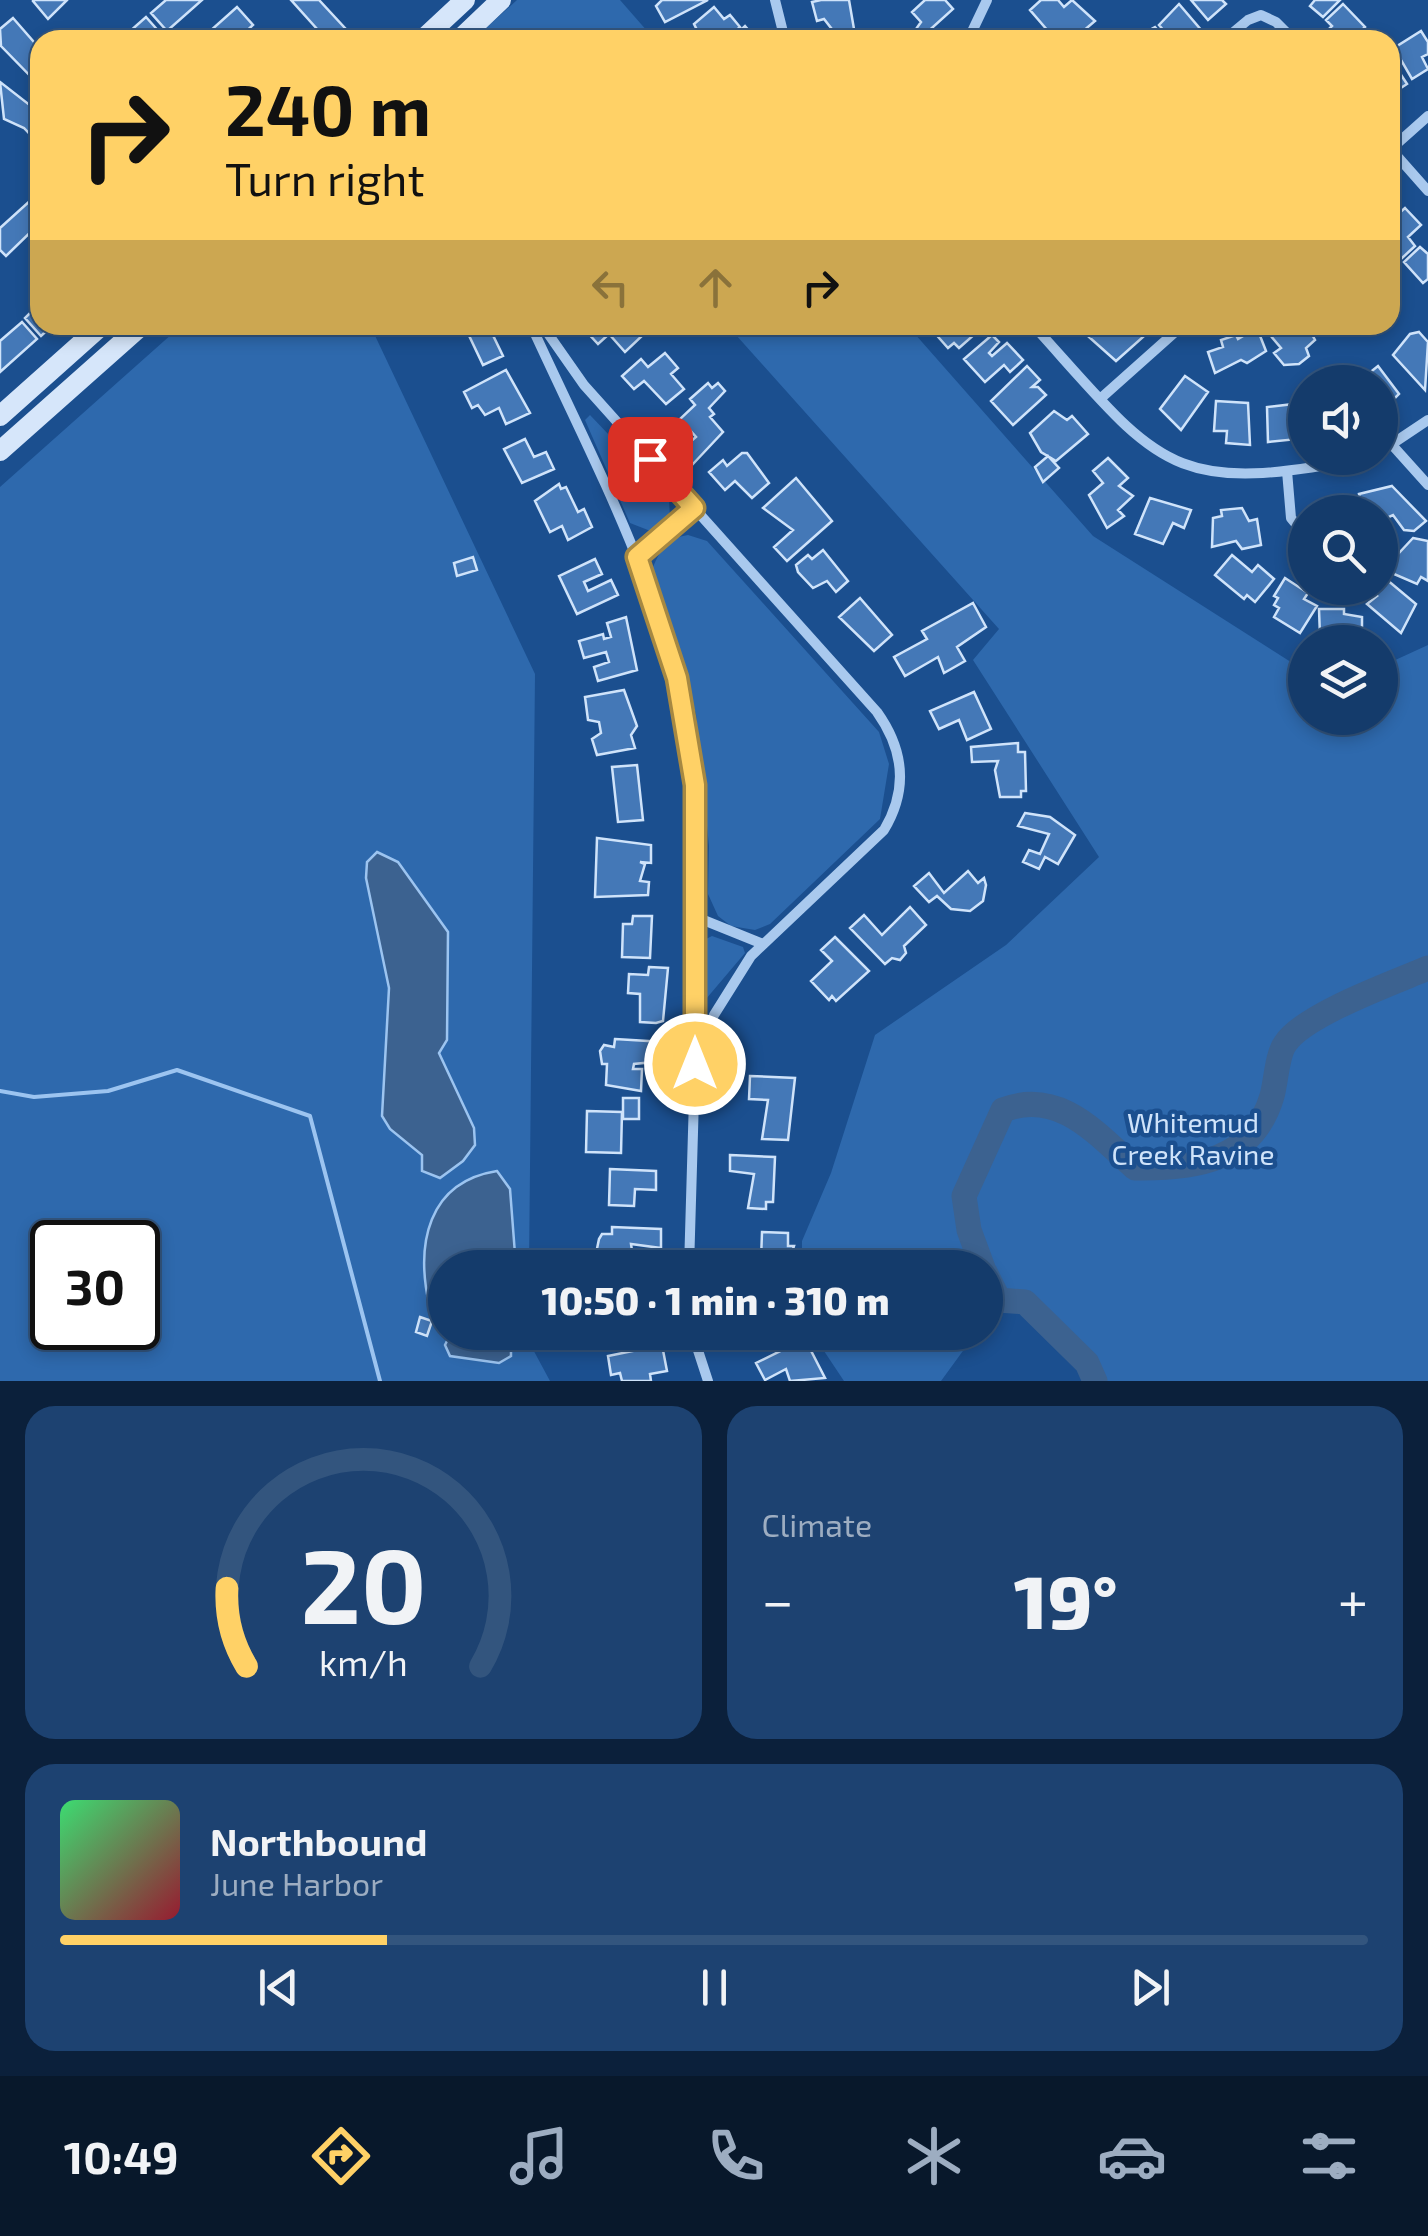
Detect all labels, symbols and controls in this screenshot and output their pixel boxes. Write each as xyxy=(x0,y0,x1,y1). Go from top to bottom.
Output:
text: 240 m xyxy=(225,66,431,150)
icon: right xyxy=(60,70,190,200)
text: Turn right xyxy=(225,151,425,205)
icon: left xyxy=(583,260,638,315)
icon: ahead xyxy=(688,260,743,315)
icon: right xyxy=(793,260,848,315)
map controls xyxy=(1288,365,1398,735)
button: sound xyxy=(1288,365,1398,475)
pin xyxy=(608,417,693,502)
icon: arrive xyxy=(623,432,678,487)
button: search xyxy=(1288,495,1398,605)
button: layers xyxy=(1288,625,1398,735)
position arrow xyxy=(643,1012,747,1116)
park label: Whitemud Creek Ravine xyxy=(1112,1105,1274,1171)
speed limit sign: 30 xyxy=(30,1220,160,1350)
text: 10:50 · 1 min · 310 m xyxy=(542,1277,889,1323)
text: Climate xyxy=(762,1505,872,1543)
text: 20 xyxy=(300,1520,426,1645)
text: 19° xyxy=(1014,1554,1118,1644)
text: − xyxy=(762,1566,794,1632)
text: + xyxy=(1338,1566,1368,1632)
text: km/h xyxy=(319,1640,408,1683)
text: Northbound xyxy=(210,1818,428,1864)
text: June Harbor xyxy=(210,1864,383,1902)
icon: previous xyxy=(251,1960,306,2015)
icon: pause xyxy=(687,1960,742,2015)
icon: next xyxy=(1123,1960,1178,2015)
icon: directions xyxy=(306,2121,376,2191)
icon: music xyxy=(504,2121,574,2191)
icon: phone xyxy=(701,2121,771,2191)
icon: climate xyxy=(899,2121,969,2191)
icon: car xyxy=(1097,2121,1167,2191)
icon: filters xyxy=(1294,2121,1364,2191)
text: 10:49 xyxy=(64,2129,178,2183)

